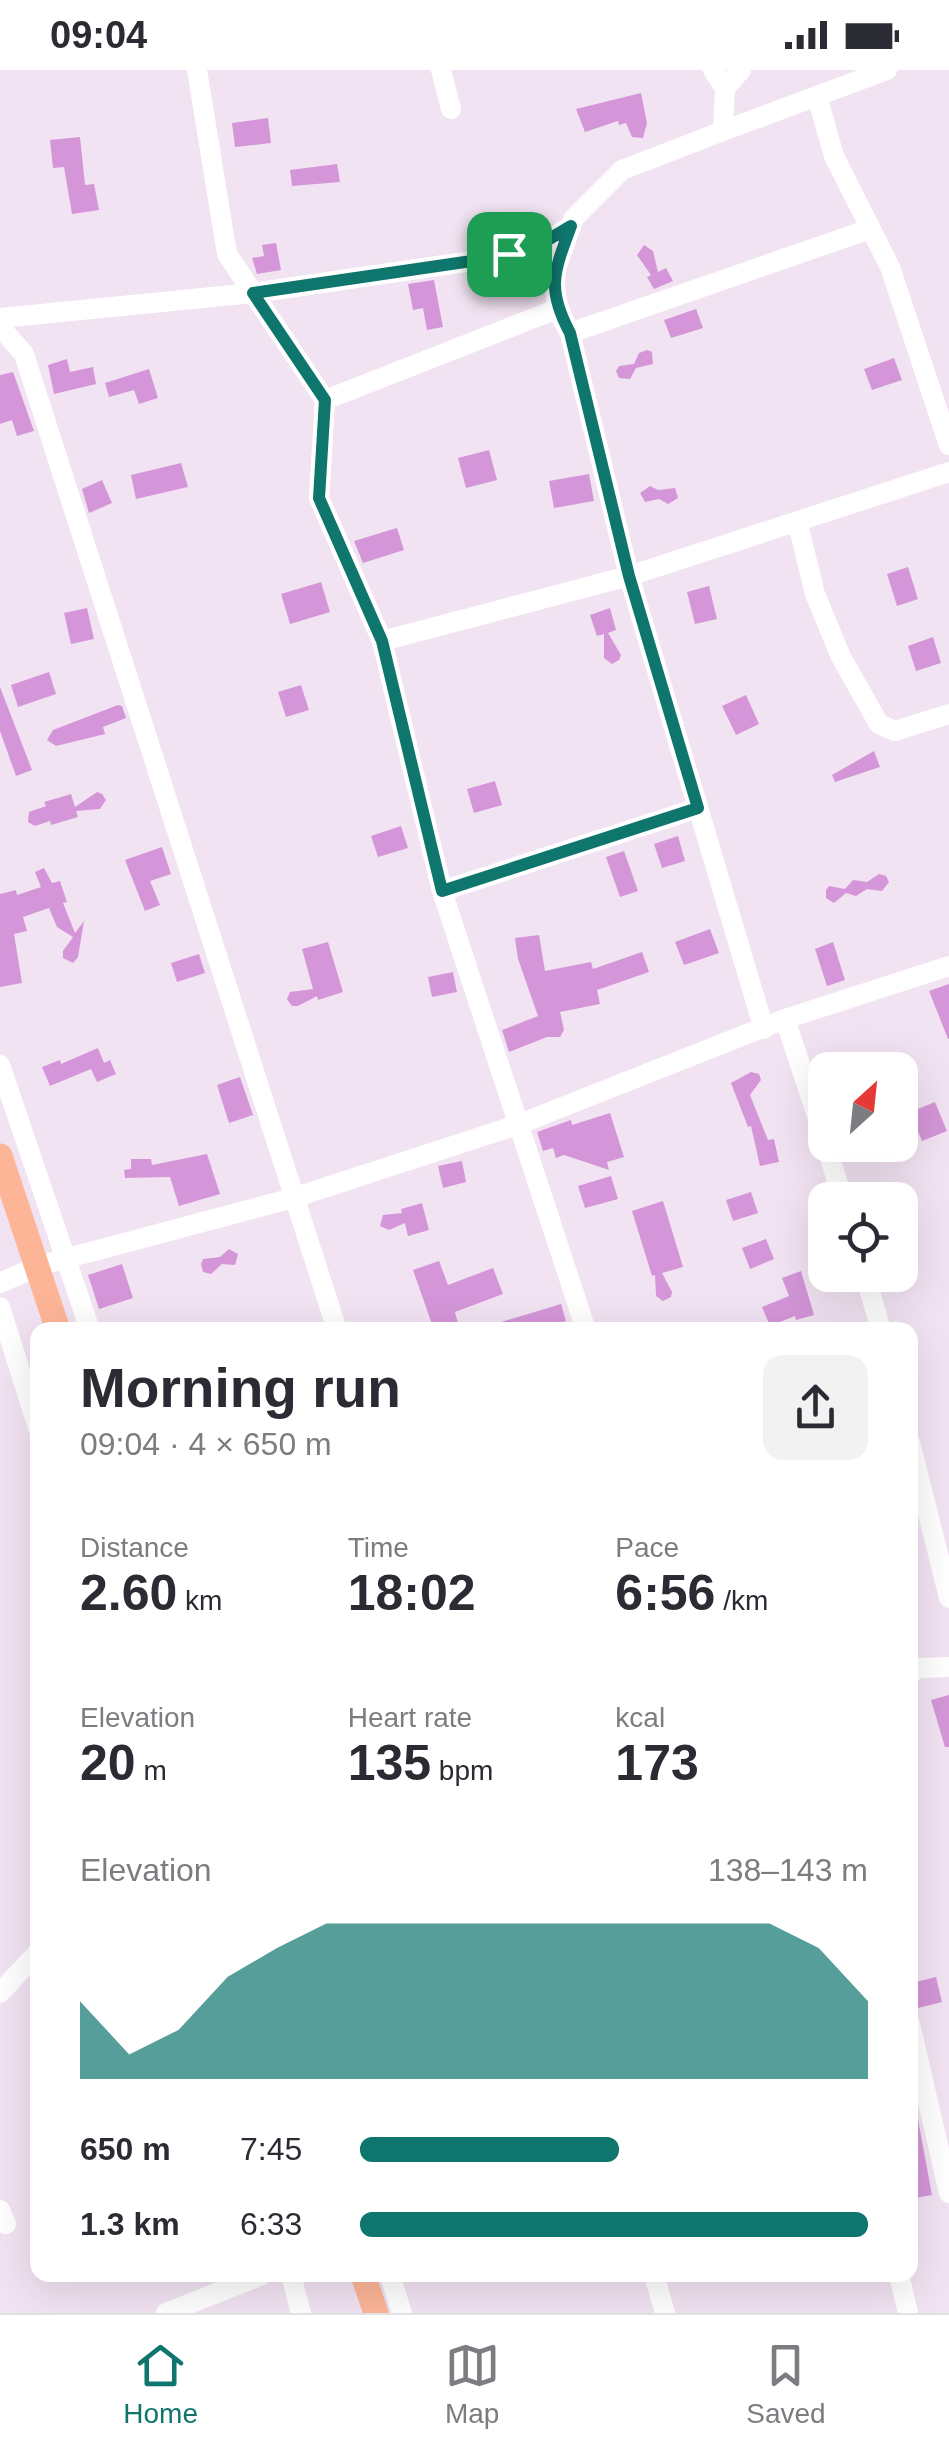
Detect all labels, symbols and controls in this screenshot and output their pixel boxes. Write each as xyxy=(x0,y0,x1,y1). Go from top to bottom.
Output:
text: 09:04 xyxy=(50,14,147,56)
pin xyxy=(467,212,552,297)
icon: arrive xyxy=(482,227,537,282)
north arrow xyxy=(808,1052,918,1162)
map controls xyxy=(808,1052,918,1292)
button: locate xyxy=(808,1182,918,1292)
button: share xyxy=(763,1355,868,1460)
text: Morning run xyxy=(80,1357,401,1419)
text: 09:04 · 4 × 650 m xyxy=(80,1426,332,1462)
text: Distance xyxy=(80,1532,189,1563)
text: Time xyxy=(348,1532,409,1563)
text: Pace xyxy=(615,1532,679,1563)
text: 2.60 xyxy=(80,1565,177,1621)
text: 18:02 xyxy=(348,1565,476,1621)
text: 6:56 xyxy=(615,1565,715,1621)
text: km xyxy=(177,1585,222,1616)
text: /km xyxy=(715,1585,768,1616)
text: Elevation xyxy=(80,1702,195,1733)
text: Heart rate xyxy=(348,1702,472,1733)
text: kcal xyxy=(615,1702,665,1733)
text: 20 xyxy=(80,1735,136,1791)
text: 135 xyxy=(348,1735,431,1791)
text: 173 xyxy=(615,1735,699,1791)
text: m xyxy=(136,1755,167,1786)
text: bpm xyxy=(431,1755,493,1786)
text: Elevation xyxy=(80,1852,212,1888)
text: 138–143 m xyxy=(708,1852,868,1888)
text: 650 m xyxy=(80,2131,171,2167)
text: 7:45 xyxy=(240,2131,302,2167)
text: 1.3 km xyxy=(80,2206,180,2242)
text: 6:33 xyxy=(240,2206,302,2242)
tab: Home xyxy=(123,2338,198,2430)
tab: Map xyxy=(445,2338,500,2430)
tab: Saved xyxy=(746,2338,826,2430)

